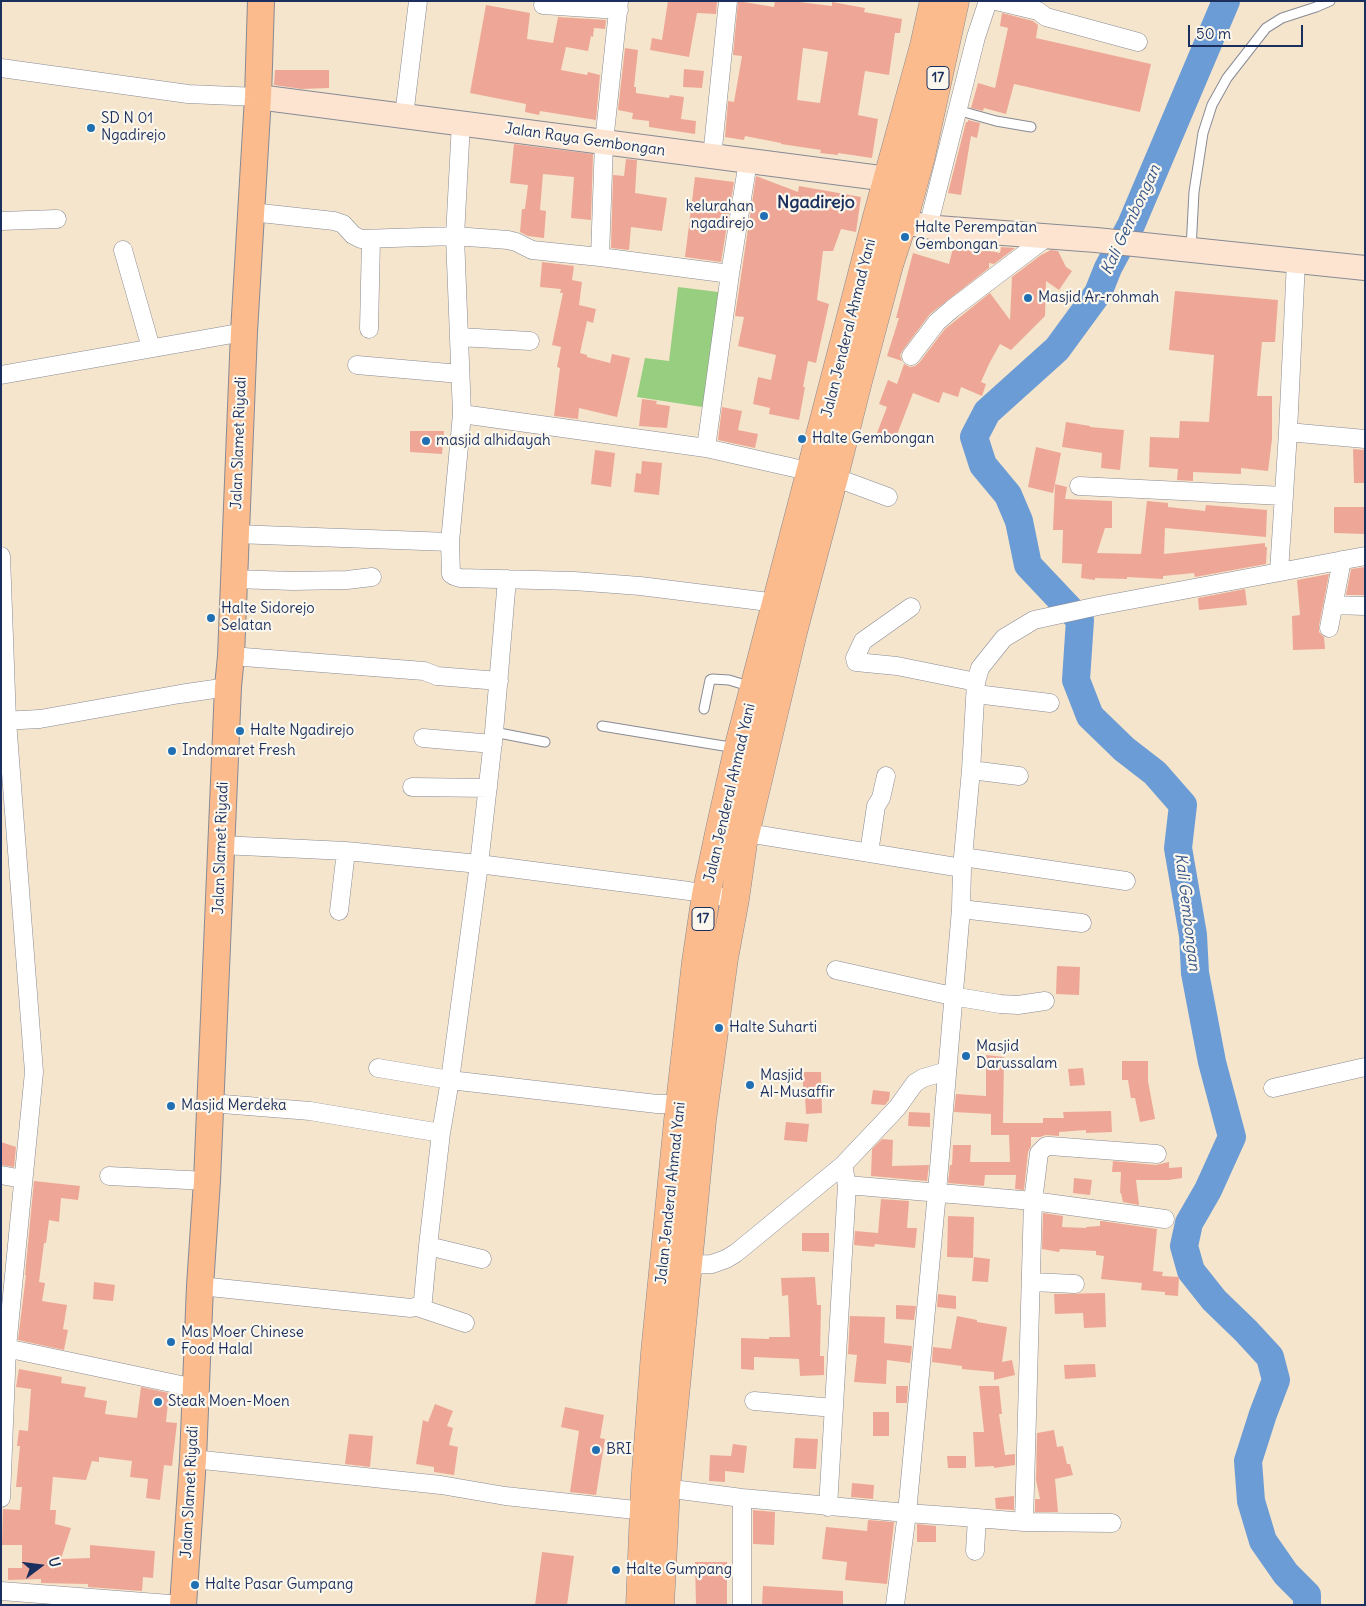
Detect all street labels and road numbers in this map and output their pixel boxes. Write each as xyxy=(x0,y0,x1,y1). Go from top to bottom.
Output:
road number: 17 xyxy=(927,66,949,90)
street label: Jalan Raya Gembongan xyxy=(504,120,666,160)
street label: Jalan Jenderal Ahmad Yani xyxy=(818,237,880,419)
street label: Jalan Slamet Riyadi xyxy=(228,376,250,510)
street label: Jalan Jenderal Ahmad Yani xyxy=(701,702,759,884)
street label: Jalan Slamet Riyadi xyxy=(210,781,232,915)
road number: 17 xyxy=(692,908,714,931)
street label: Jalan Jenderal Ahmad Yani xyxy=(652,1101,690,1285)
street label: Jalan Slamet Riyadi xyxy=(178,1425,202,1559)

